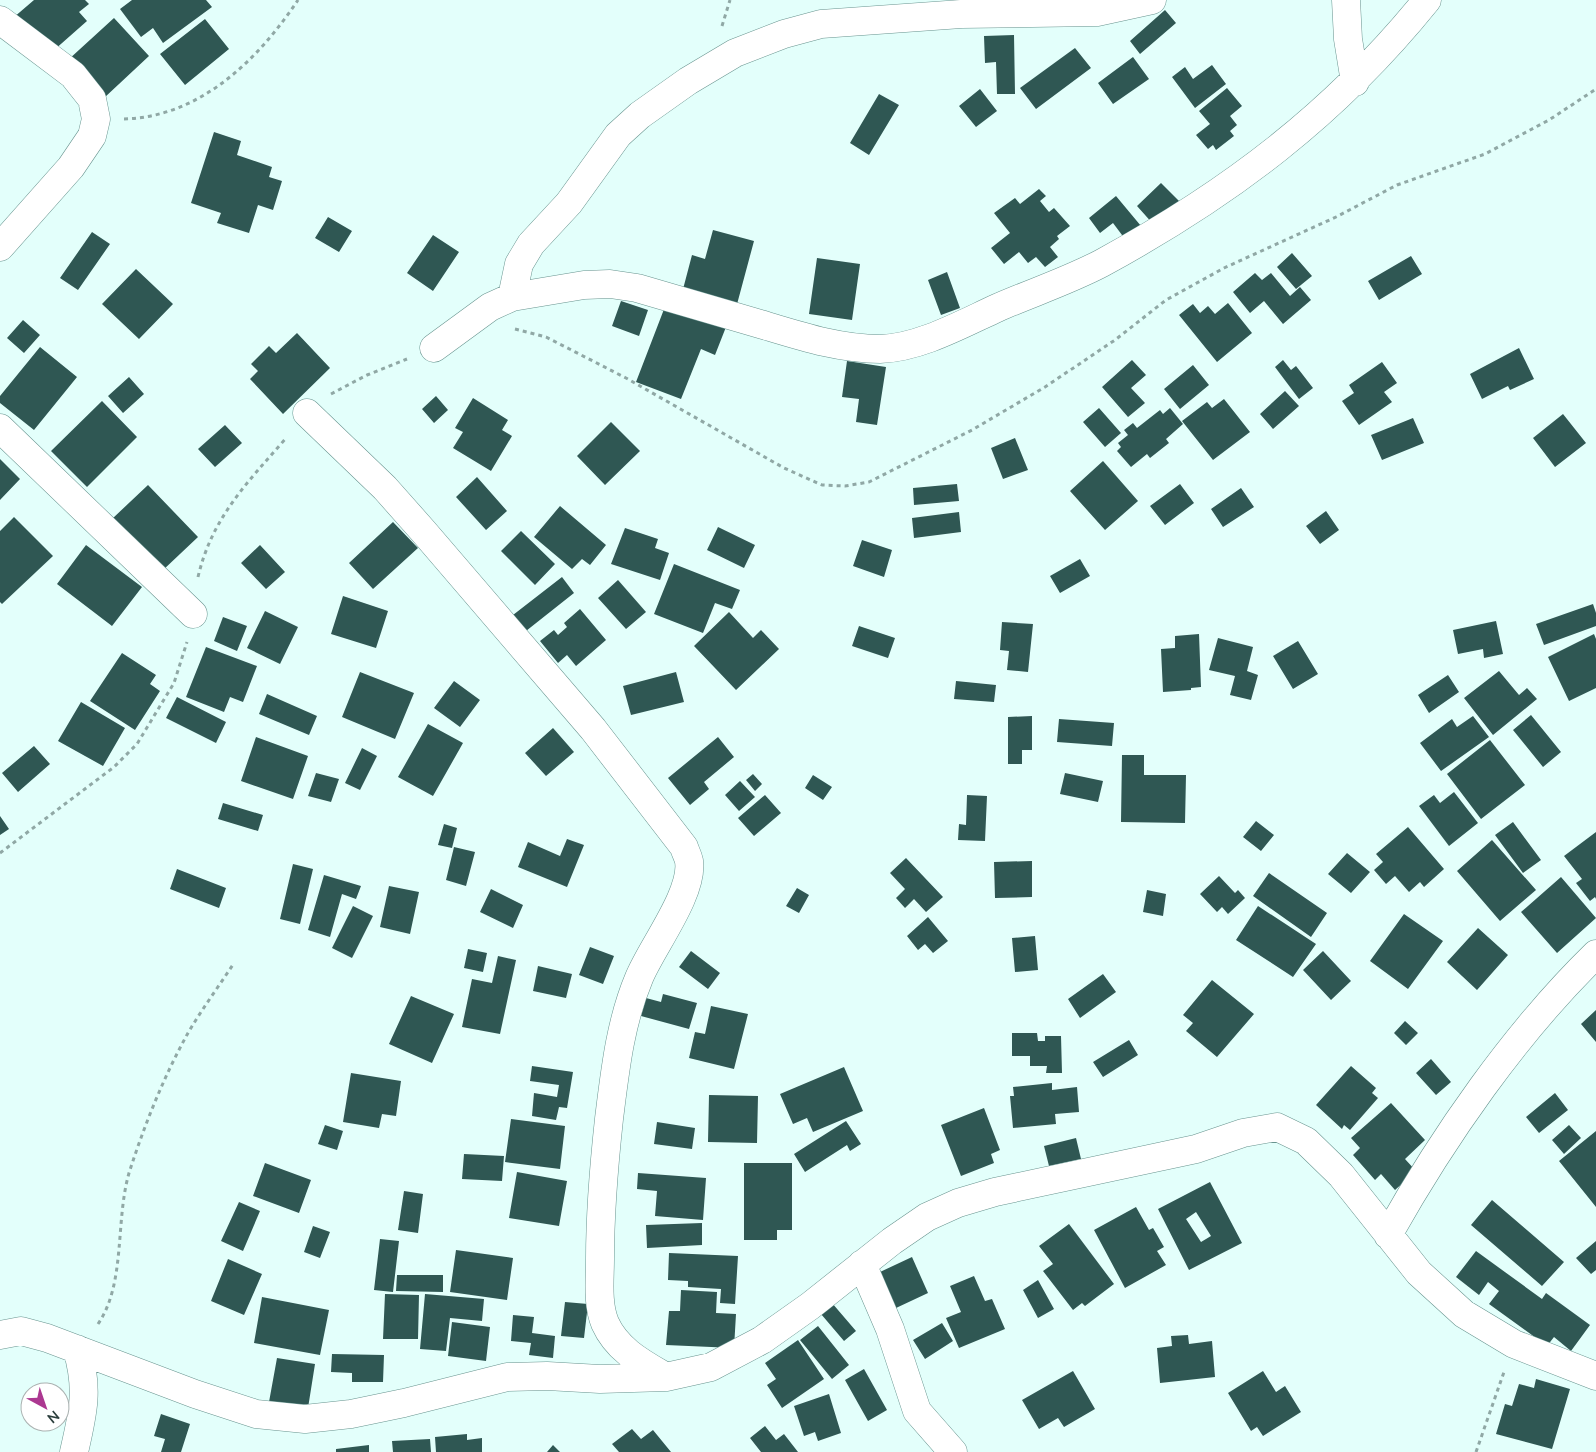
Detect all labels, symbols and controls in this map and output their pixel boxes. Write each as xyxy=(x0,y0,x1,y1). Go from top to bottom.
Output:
north arrow xyxy=(20,1382,70,1432)
text: N xyxy=(44,1407,63,1427)

